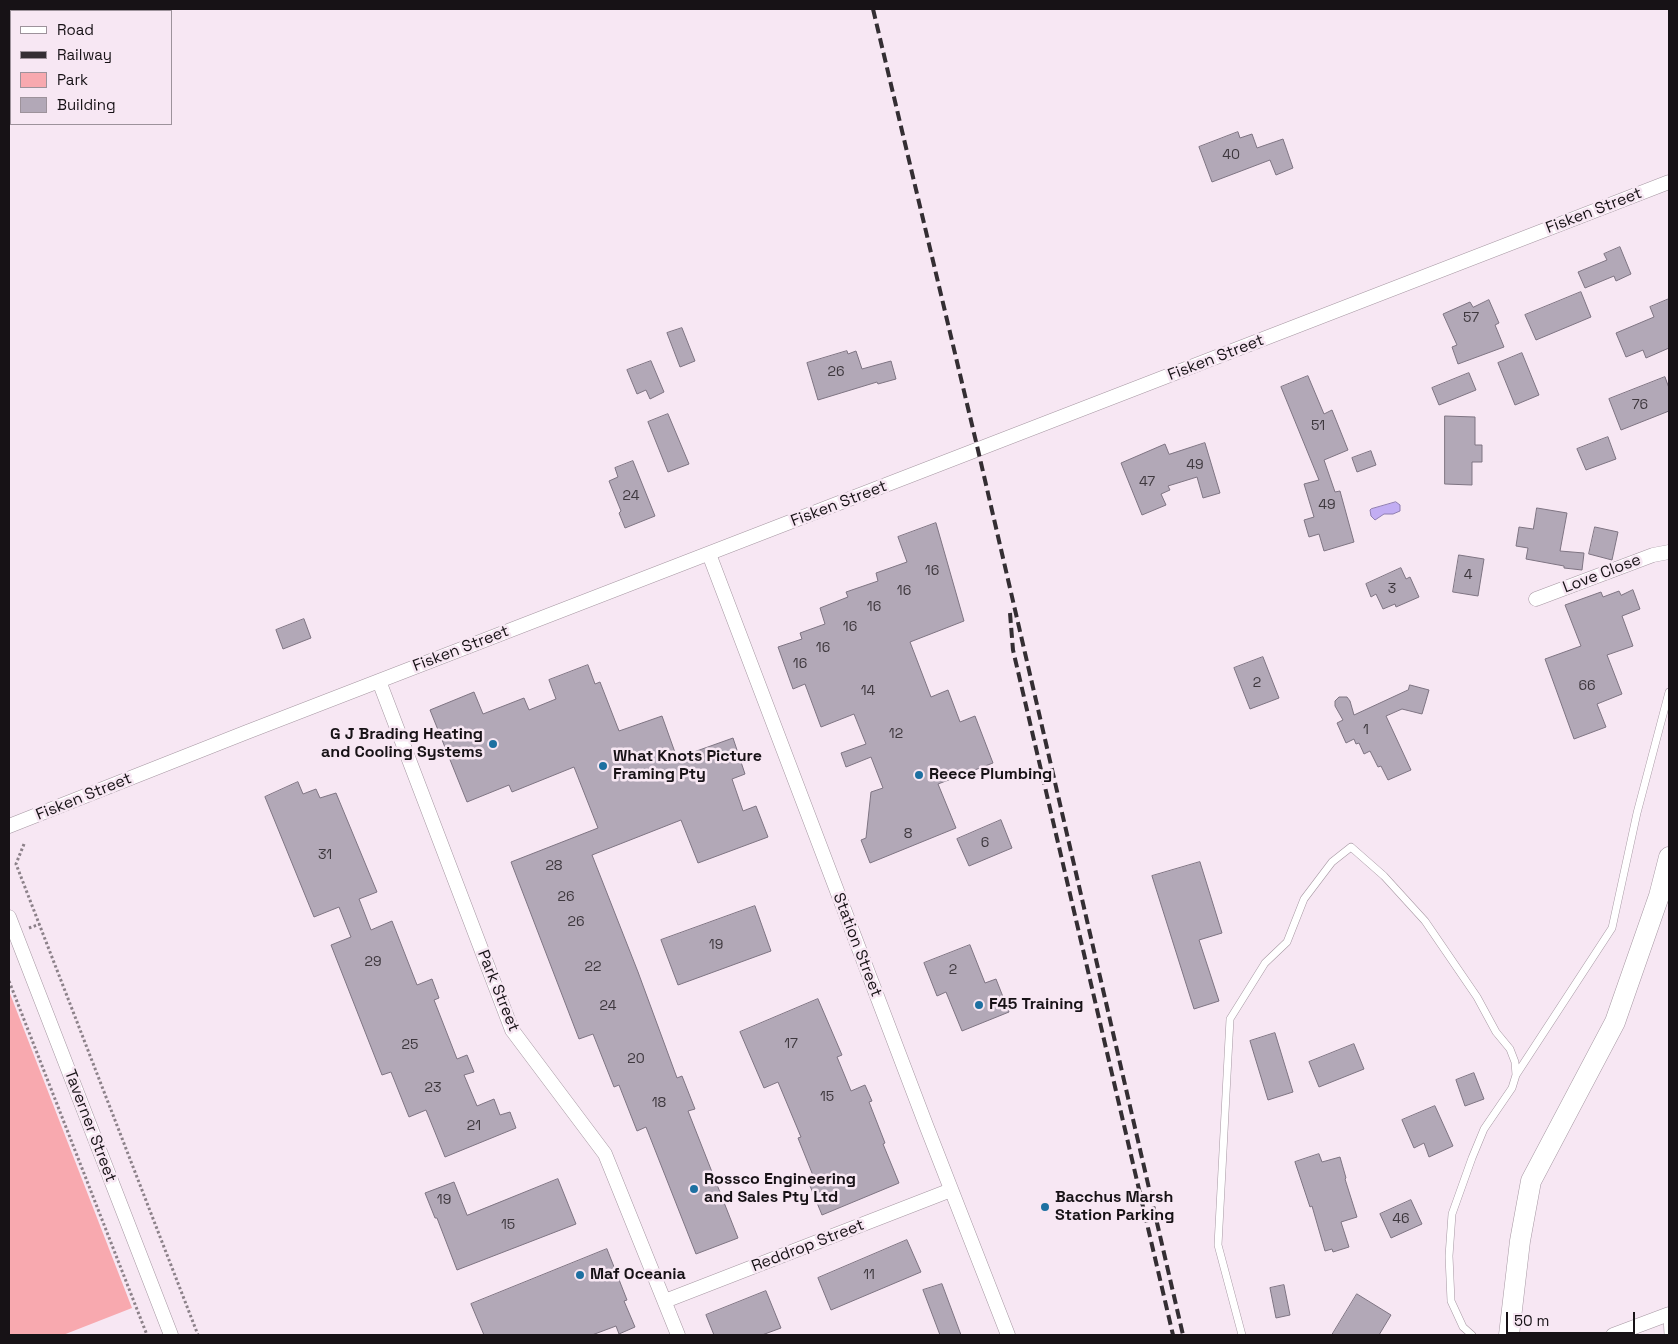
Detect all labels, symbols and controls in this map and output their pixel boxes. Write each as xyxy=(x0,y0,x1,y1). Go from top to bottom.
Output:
legend xyxy=(10,10,172,125)
text: Road xyxy=(57,20,94,39)
text: Railway xyxy=(57,45,112,64)
text: Park xyxy=(57,70,88,89)
text: Building xyxy=(57,95,116,114)
house number: 40 xyxy=(1222,147,1240,163)
street label: Fisken Street xyxy=(1543,184,1645,238)
house number: 57 xyxy=(1463,310,1479,326)
street label: Fisken Street xyxy=(1165,331,1267,385)
house number: 26 xyxy=(827,364,845,380)
house number: 76 xyxy=(1632,397,1648,413)
house number: 51 xyxy=(1311,418,1325,434)
house number: 49 xyxy=(1186,457,1204,473)
house number: 47 xyxy=(1139,474,1155,490)
street label: Fisken Street xyxy=(788,477,890,531)
house number: 24 xyxy=(623,488,639,504)
house number: 49 xyxy=(1318,497,1336,513)
street label: Love Close xyxy=(1560,550,1644,598)
house number: 16 xyxy=(925,563,939,579)
house number: 4 xyxy=(1464,567,1472,583)
house number: 3 xyxy=(1388,581,1396,597)
house number: 16 xyxy=(897,583,911,599)
house number: 16 xyxy=(867,599,881,615)
house number: 16 xyxy=(843,619,857,635)
street label: Fisken Street xyxy=(410,622,512,676)
house number: 16 xyxy=(816,640,830,656)
house number: 16 xyxy=(793,656,807,672)
house number: 2 xyxy=(1253,675,1261,691)
house number: 66 xyxy=(1578,678,1596,694)
house number: 14 xyxy=(861,683,875,699)
house number: 1 xyxy=(1363,722,1369,738)
place label: G J Brading Heating and Cooling Systems xyxy=(321,725,483,763)
house number: 12 xyxy=(889,726,903,742)
marker: G J Brading Heating and Cooling Systems xyxy=(487,738,499,750)
place label: What Knots Picture Framing Pty xyxy=(613,747,762,785)
marker: What Knots Picture Framing Pty xyxy=(597,760,609,772)
place label: Reece Plumbing xyxy=(929,765,1052,785)
street label: Fisken Street xyxy=(33,769,135,825)
marker: Reece Plumbing xyxy=(913,769,925,781)
house number: 8 xyxy=(904,826,912,842)
house number: 6 xyxy=(981,835,989,851)
house number: 31 xyxy=(318,847,332,863)
house number: 28 xyxy=(545,858,563,874)
house number: 26 xyxy=(557,889,575,905)
street label: Station Street xyxy=(828,890,886,1000)
house number: 26 xyxy=(567,914,585,930)
house number: 19 xyxy=(709,937,723,953)
street label: Park Street xyxy=(473,947,523,1035)
house number: 29 xyxy=(365,954,381,970)
house number: 22 xyxy=(585,959,601,975)
house number: 2 xyxy=(949,962,957,978)
place label: F45 Training xyxy=(989,995,1084,1015)
house number: 24 xyxy=(600,998,616,1014)
marker: F45 Training xyxy=(973,999,985,1011)
house number: 17 xyxy=(784,1036,798,1052)
house number: 25 xyxy=(402,1037,418,1053)
house number: 20 xyxy=(627,1051,645,1067)
street label: Taverner Street xyxy=(60,1067,120,1185)
house number: 23 xyxy=(425,1080,441,1096)
house number: 15 xyxy=(820,1089,834,1105)
house number: 18 xyxy=(652,1095,666,1111)
house number: 21 xyxy=(467,1118,481,1134)
place label: Rossco Engineering and Sales Pty Ltd xyxy=(704,1170,856,1208)
marker: Rossco Engineering and Sales Pty Ltd xyxy=(688,1183,700,1195)
place label: Bacchus Marsh Station Parking xyxy=(1055,1188,1174,1226)
house number: 19 xyxy=(437,1192,451,1208)
marker: Bacchus Marsh Station Parking xyxy=(1039,1201,1051,1213)
house number: 46 xyxy=(1392,1211,1410,1227)
street label: Reddrop Street xyxy=(749,1216,867,1276)
house number: 15 xyxy=(501,1217,515,1233)
place label: Maf Oceania xyxy=(590,1265,686,1285)
house number: 11 xyxy=(863,1267,875,1283)
marker: Maf Oceania xyxy=(574,1269,586,1281)
scale bar xyxy=(1508,1302,1637,1334)
text: 50 m xyxy=(1514,1311,1549,1330)

